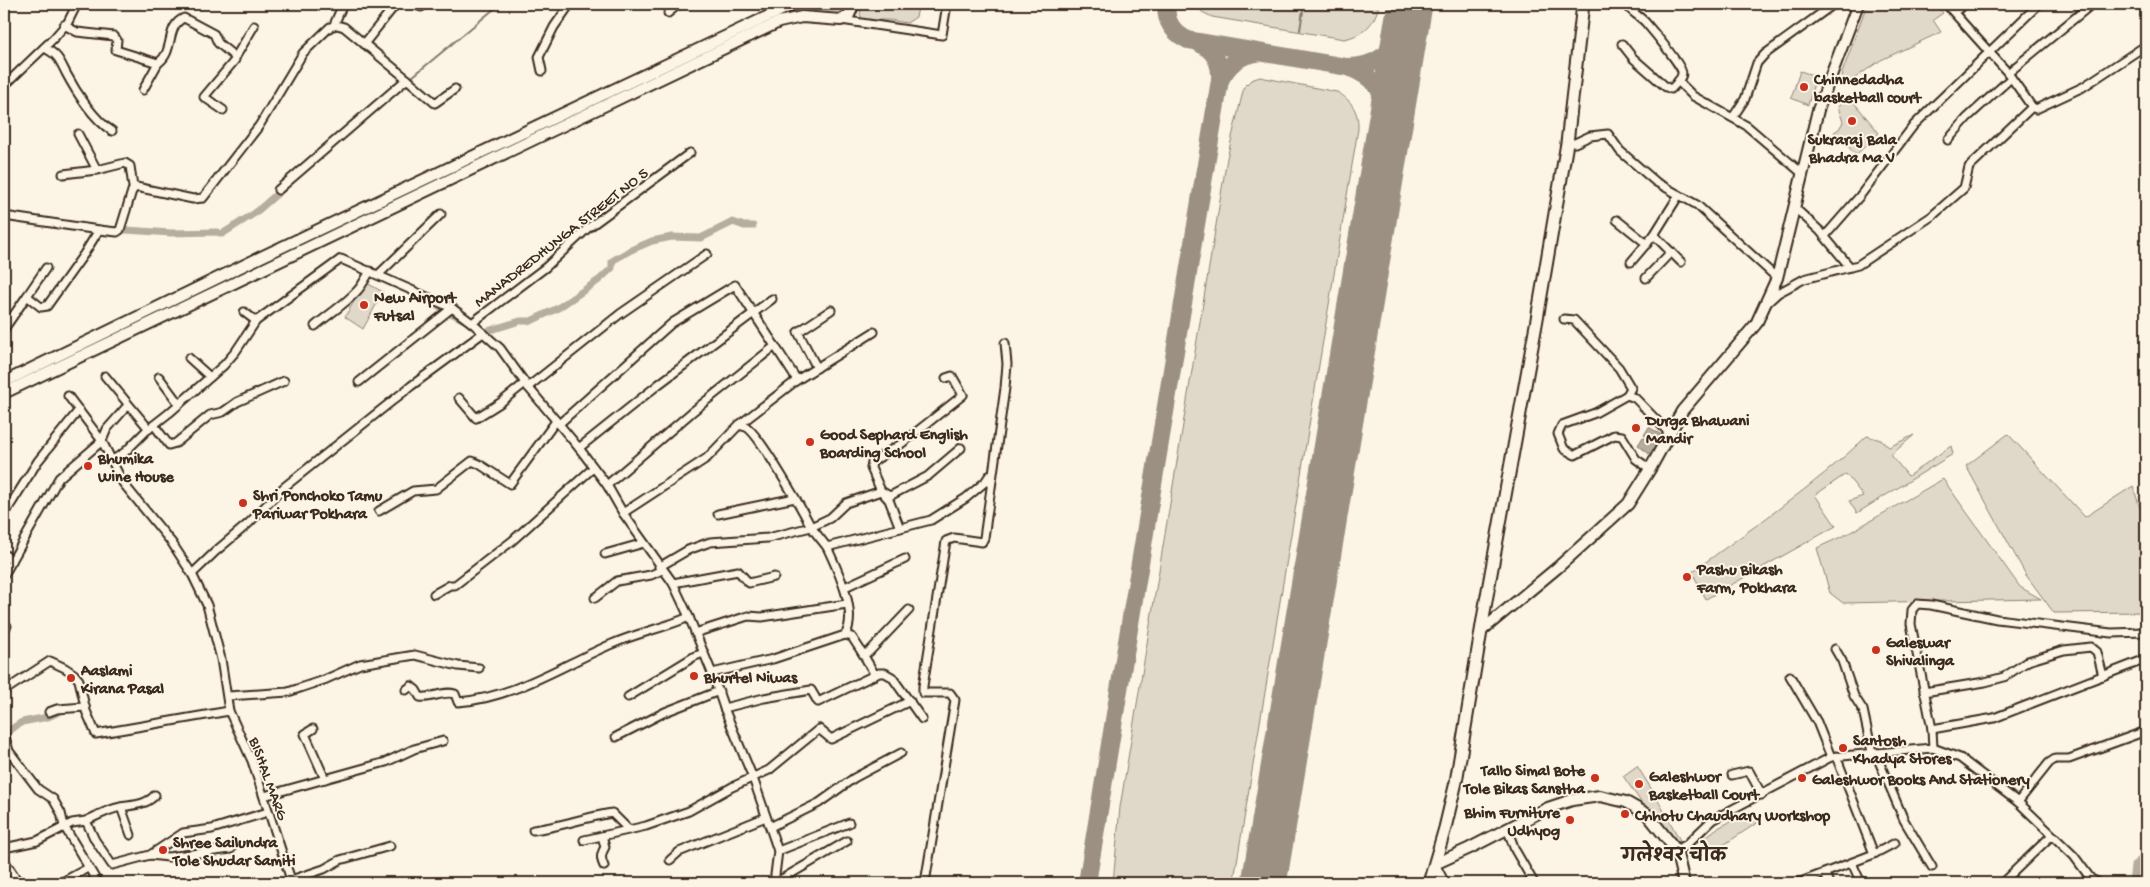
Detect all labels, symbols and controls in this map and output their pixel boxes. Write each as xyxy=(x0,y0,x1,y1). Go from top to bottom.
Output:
place label: Chinnedadha basketball court xyxy=(1813,72,1922,109)
marker: Chinnedadha basketball court xyxy=(1798,81,1810,93)
marker: Sukraraj Bala Bhadra Ma V xyxy=(1846,115,1858,127)
place label: Sukraraj Bala Bhadra Ma V xyxy=(1807,132,1898,169)
street label: MANADREDHUNGA STREET NO 5 xyxy=(471,165,653,313)
place label: New Airport Futsal xyxy=(373,290,457,327)
marker: New Airport Futsal xyxy=(358,299,370,311)
place label: Durga Bhawani Mandir xyxy=(1644,413,1750,450)
marker: Durga Bhawani Mandir xyxy=(1630,422,1642,434)
place label: Good Sephard English Boarding School xyxy=(819,427,968,464)
marker: Good Sephard English Boarding School xyxy=(804,436,816,448)
place label: Bhumika Wine House xyxy=(97,451,175,488)
marker: Bhumika Wine House xyxy=(82,460,94,472)
place label: Shri Ponchoko Tamu Pariwar Pokhara xyxy=(252,488,383,525)
marker: Shri Ponchoko Tamu Pariwar Pokhara xyxy=(237,497,249,509)
place label: Pashu Bikash Farm, Pokhara xyxy=(1696,562,1797,599)
marker: Pashu Bikash Farm, Pokhara xyxy=(1681,571,1693,583)
place label: Galeswar Shivalinga xyxy=(1886,635,1955,672)
marker: Galeswar Shivalinga xyxy=(1870,644,1882,656)
place label: Aaslami Kirana Pasal xyxy=(80,663,165,700)
marker: Bhurtel Niwas xyxy=(688,670,700,682)
place label: Bhurtel Niwas xyxy=(703,670,798,689)
marker: Aaslami Kirana Pasal xyxy=(65,672,77,684)
place label: Santosh Khadya Stores xyxy=(1852,733,1952,770)
street label: BISHAL MARG xyxy=(243,734,291,824)
marker: Santosh Khadya Stores xyxy=(1837,742,1849,754)
place label: Tallo Simal Bote Tole Bikas Sanstha xyxy=(1462,763,1586,800)
place label: Galeshwor Basketball Court xyxy=(1648,769,1760,806)
marker: Tallo Simal Bote Tole Bikas Sanstha xyxy=(1589,772,1601,784)
marker: Galeshwor Books And Stationery xyxy=(1796,772,1808,784)
place label: Galeshwor Books And Stationery xyxy=(1812,772,2030,791)
marker: Galeshwor Basketball Court xyxy=(1633,778,1645,790)
place label: Bhim Furniture Udhyog xyxy=(1463,805,1561,842)
marker: Chhotu Chaudhary Workshop xyxy=(1619,808,1631,820)
place label: Chhotu Chaudhary Workshop xyxy=(1634,808,1830,827)
marker: Bhim Furniture Udhyog xyxy=(1564,814,1576,826)
place label: Shree Sailundra Tole Shudar Samiti xyxy=(171,835,296,872)
district label: गलेश्वर चोक xyxy=(1620,840,1728,868)
marker: Shree Sailundra Tole Shudar Samiti xyxy=(157,844,169,856)

